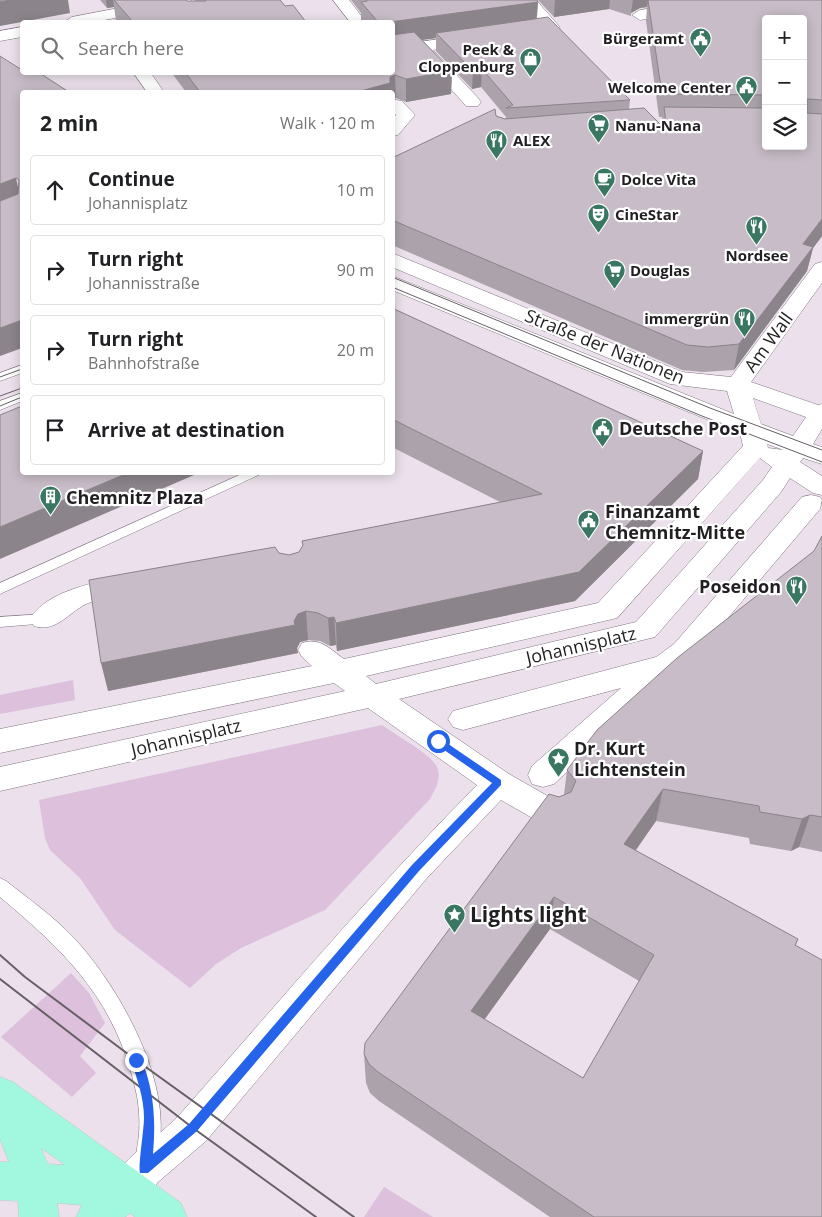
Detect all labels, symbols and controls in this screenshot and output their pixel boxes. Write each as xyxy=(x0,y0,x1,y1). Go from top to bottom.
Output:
map controls xyxy=(762,15,807,150)
button: + xyxy=(762,15,807,60)
search box xyxy=(20,20,395,75)
public building icon: Bürgeramt xyxy=(688,26,712,57)
place label: Bürgeramt xyxy=(603,28,684,48)
icon: search xyxy=(38,34,66,62)
text: Search here xyxy=(78,35,184,61)
place label: Peek & Cloppenburg xyxy=(418,39,515,76)
shop icon: Peek & Cloppenburg xyxy=(518,46,542,77)
button: − xyxy=(762,60,807,105)
public building icon: Welcome Center xyxy=(735,75,759,106)
place label: Welcome Center xyxy=(608,77,731,97)
button: layers xyxy=(762,105,807,150)
text: 2 min xyxy=(40,109,98,137)
text: Walk · 120 m xyxy=(280,112,375,134)
supermarket icon: Nanu-Nana xyxy=(587,113,611,144)
place label: Nanu-Nana xyxy=(615,115,701,135)
restaurant icon: ALEX xyxy=(485,128,509,159)
place label: ALEX xyxy=(513,130,550,150)
text: Continue xyxy=(88,166,175,192)
cafe icon: Dolce Vita xyxy=(593,167,617,198)
place label: Dolce Vita xyxy=(621,169,696,189)
icon: ahead xyxy=(41,176,69,204)
text: 10 m xyxy=(337,179,374,201)
text: Johannisplatz xyxy=(88,192,188,214)
theatre icon: CineStar xyxy=(587,202,611,233)
place label: CineStar xyxy=(615,204,679,224)
restaurant icon: Nordsee xyxy=(745,214,769,245)
place label: Nordsee xyxy=(726,245,789,265)
text: Turn right xyxy=(88,246,183,272)
icon: right xyxy=(41,256,69,284)
supermarket icon: Douglas xyxy=(602,258,626,289)
text: 90 m xyxy=(337,259,374,281)
place label: Douglas xyxy=(630,260,690,280)
text: Johannisstraße xyxy=(88,272,200,294)
street label: Straße der Nationen xyxy=(522,303,688,389)
restaurant icon: immergrün xyxy=(733,306,757,337)
street label: Am Wall xyxy=(738,307,798,377)
place label: immergrün xyxy=(644,308,729,328)
text: Turn right xyxy=(88,326,183,352)
icon: right xyxy=(41,336,69,364)
text: 20 m xyxy=(337,339,374,361)
text: Bahnhofstraße xyxy=(88,352,199,374)
icon: arrive xyxy=(41,416,69,444)
public building icon: Deutsche Post xyxy=(591,416,615,447)
place label: Deutsche Post xyxy=(619,416,747,440)
text: Arrive at destination xyxy=(88,417,285,443)
building icon: Chemnitz Plaza xyxy=(38,485,62,516)
place label: Chemnitz Plaza xyxy=(66,485,204,509)
place label: Finanzamt Chemnitz-Mitte xyxy=(605,499,745,544)
public building icon: Finanzamt Chemnitz-Mitte xyxy=(577,509,601,540)
place label: Poseidon xyxy=(699,574,781,598)
restaurant icon: Poseidon xyxy=(785,574,809,605)
street label: Johannisplatz xyxy=(522,621,638,670)
street label: Johannisplatz xyxy=(127,713,243,762)
route start xyxy=(427,730,450,753)
place label: Dr. Kurt Lichtenstein xyxy=(574,736,686,781)
place icon: Dr. Kurt Lichtenstein xyxy=(546,746,570,777)
place label: Lights light xyxy=(470,900,587,928)
place icon: Lights light xyxy=(442,902,466,933)
route end xyxy=(125,1049,148,1072)

